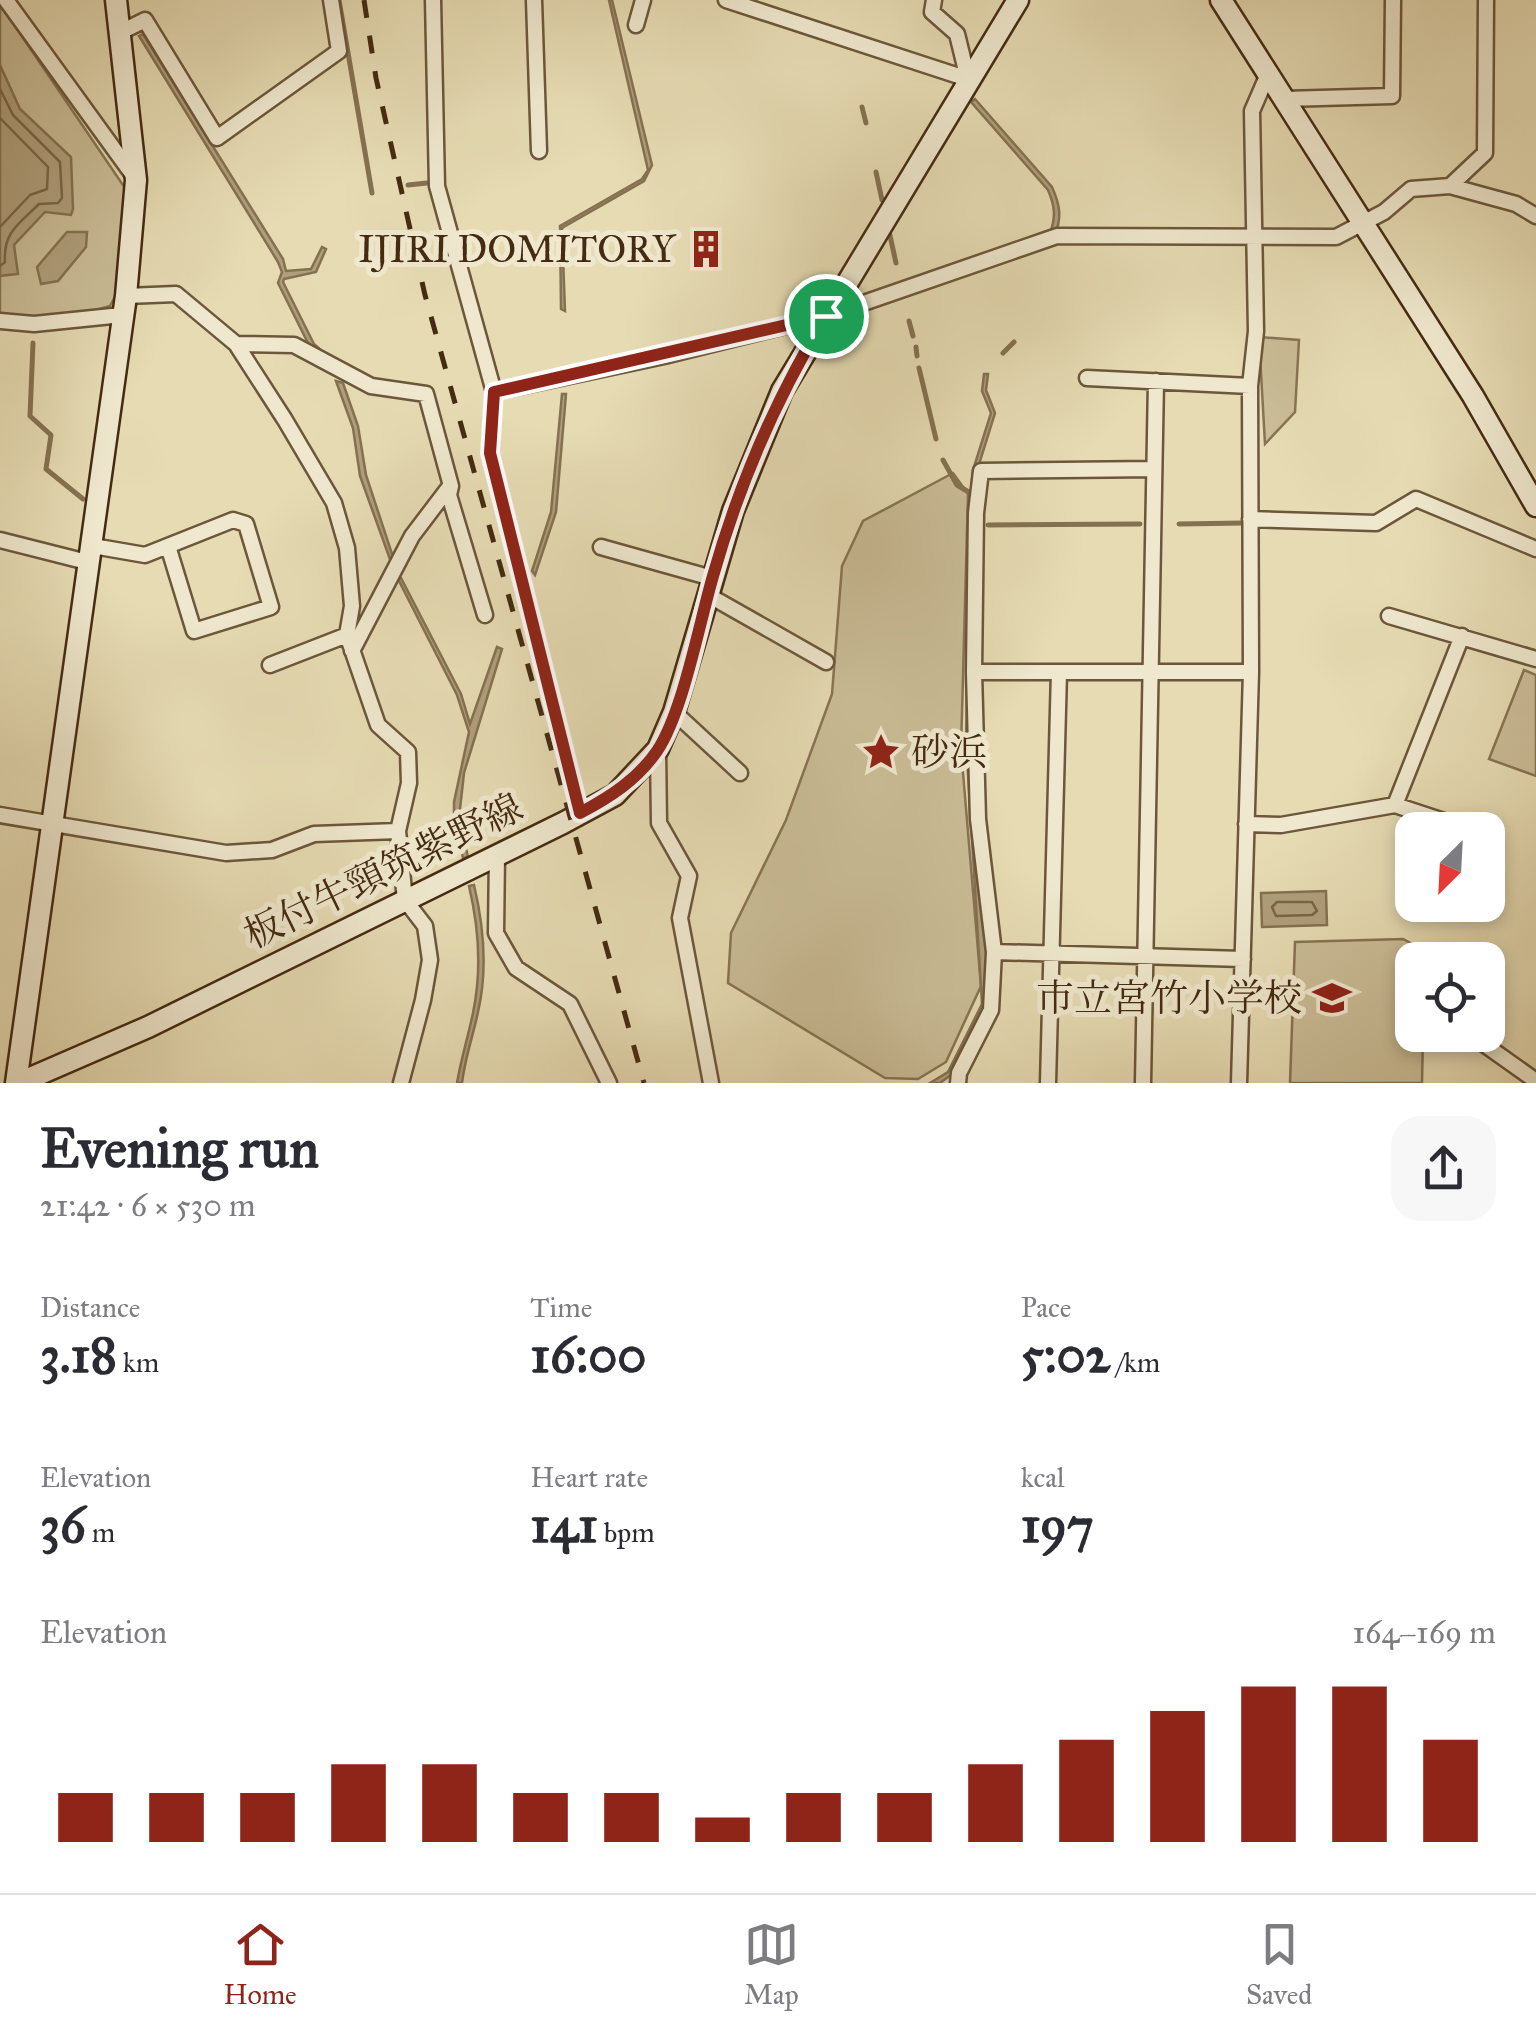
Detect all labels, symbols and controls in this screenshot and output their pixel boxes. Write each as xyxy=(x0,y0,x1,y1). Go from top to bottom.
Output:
place label: IJIRI DOMITORY xyxy=(358,226,677,273)
building icon: IJIRI DOMITORY xyxy=(685,228,727,270)
pin xyxy=(784,274,869,359)
icon: arrive xyxy=(799,289,854,344)
place label: 砂浜 xyxy=(911,729,987,775)
place icon: 砂浜 xyxy=(860,731,902,773)
street label: 板付牛頸筑紫野線 xyxy=(236,784,530,958)
north arrow xyxy=(1395,812,1505,922)
map controls xyxy=(1395,812,1505,1052)
button: locate xyxy=(1395,942,1505,1052)
place label: 市立宮竹小学校 xyxy=(1036,975,1302,1021)
school or university icon: 市立宮竹小学校 xyxy=(1311,977,1353,1019)
text: Evening run xyxy=(40,1115,319,1182)
button: share xyxy=(1391,1116,1496,1221)
text: 21:42 · 6 × 530 m xyxy=(40,1186,256,1225)
text: Distance xyxy=(40,1290,140,1325)
text: Time xyxy=(530,1290,592,1325)
text: Pace xyxy=(1021,1290,1071,1325)
text: 3.18 xyxy=(40,1325,117,1386)
text: 16:00 xyxy=(530,1325,646,1386)
text: 5:02 xyxy=(1021,1325,1110,1386)
text: km xyxy=(117,1345,159,1380)
text: /km xyxy=(1110,1345,1160,1380)
text: Elevation xyxy=(40,1460,151,1495)
text: Heart rate xyxy=(530,1460,648,1495)
text: kcal xyxy=(1021,1460,1065,1495)
text: 36 xyxy=(40,1495,86,1556)
text: 141 xyxy=(530,1495,598,1556)
text: 197 xyxy=(1021,1495,1094,1556)
text: m xyxy=(86,1515,115,1550)
text: bpm xyxy=(598,1515,655,1550)
text: Elevation xyxy=(40,1613,167,1652)
text: 164–169 m xyxy=(1353,1613,1496,1652)
tab: Home xyxy=(224,1917,297,2012)
tab: Map xyxy=(744,1917,799,2012)
tab: Saved xyxy=(1246,1917,1312,2012)

